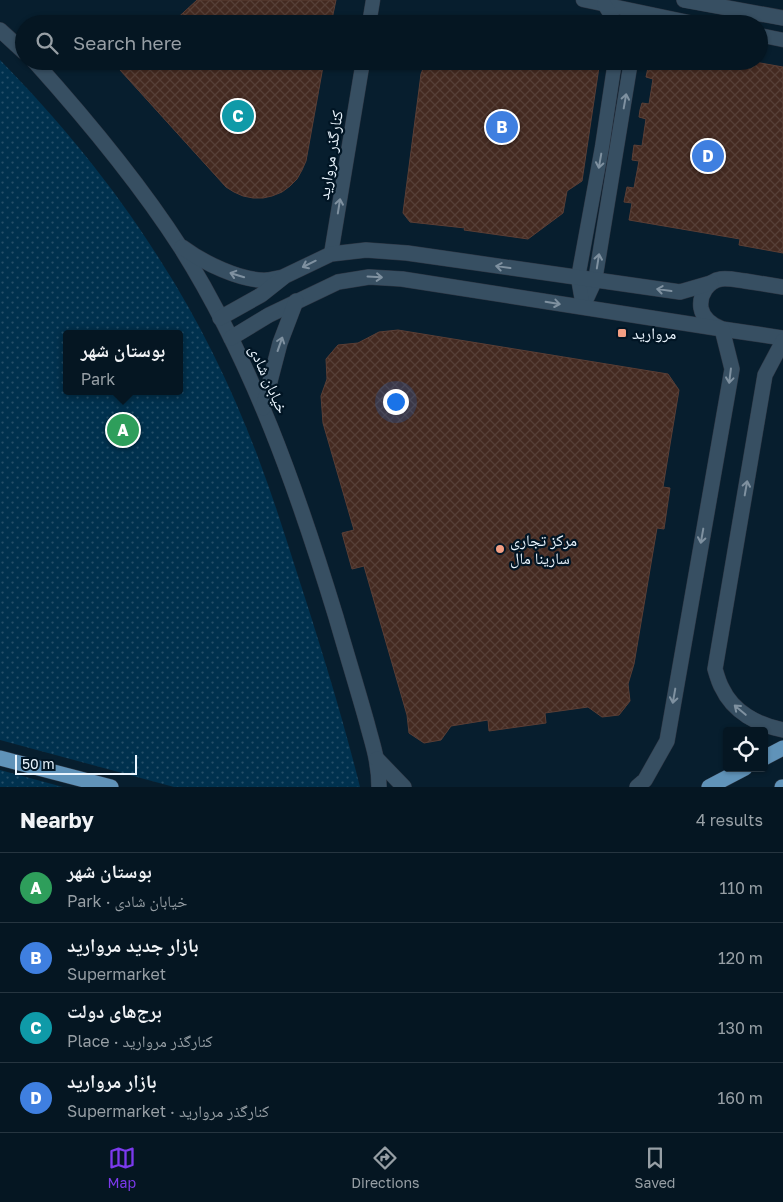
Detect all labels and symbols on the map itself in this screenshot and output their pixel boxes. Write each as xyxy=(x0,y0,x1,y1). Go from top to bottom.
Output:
one-way arrow xyxy=(620,93,630,109)
pin: C xyxy=(222,97,254,135)
pin: B xyxy=(486,108,518,146)
street label: کنارگذر مروارید xyxy=(313,109,347,201)
pin: D xyxy=(692,137,724,175)
one-way arrow xyxy=(594,153,604,169)
one-way arrow xyxy=(334,198,344,214)
one-way arrow xyxy=(593,254,603,270)
one-way arrow xyxy=(302,260,317,269)
one-way arrow xyxy=(495,262,511,272)
one-way arrow xyxy=(229,269,245,279)
one-way arrow xyxy=(367,273,383,282)
one-way arrow xyxy=(656,285,672,295)
one-way arrow xyxy=(545,298,561,308)
place label: مروارید xyxy=(632,323,676,343)
marker: مروارید xyxy=(616,327,628,339)
one-way arrow xyxy=(276,337,285,353)
street label: خیابان شادی xyxy=(244,342,293,417)
one-way arrow xyxy=(725,368,735,384)
your location xyxy=(383,389,409,415)
pin: A xyxy=(107,411,139,449)
one-way arrow xyxy=(741,480,751,496)
one-way arrow xyxy=(697,528,707,544)
place label: مرکز تجاری سارینا مال xyxy=(510,530,577,569)
marker: مرکز تجاری سارینا مال xyxy=(494,543,506,555)
one-way arrow xyxy=(669,688,679,704)
one-way arrow xyxy=(733,704,746,715)
scale bar xyxy=(15,752,138,775)

